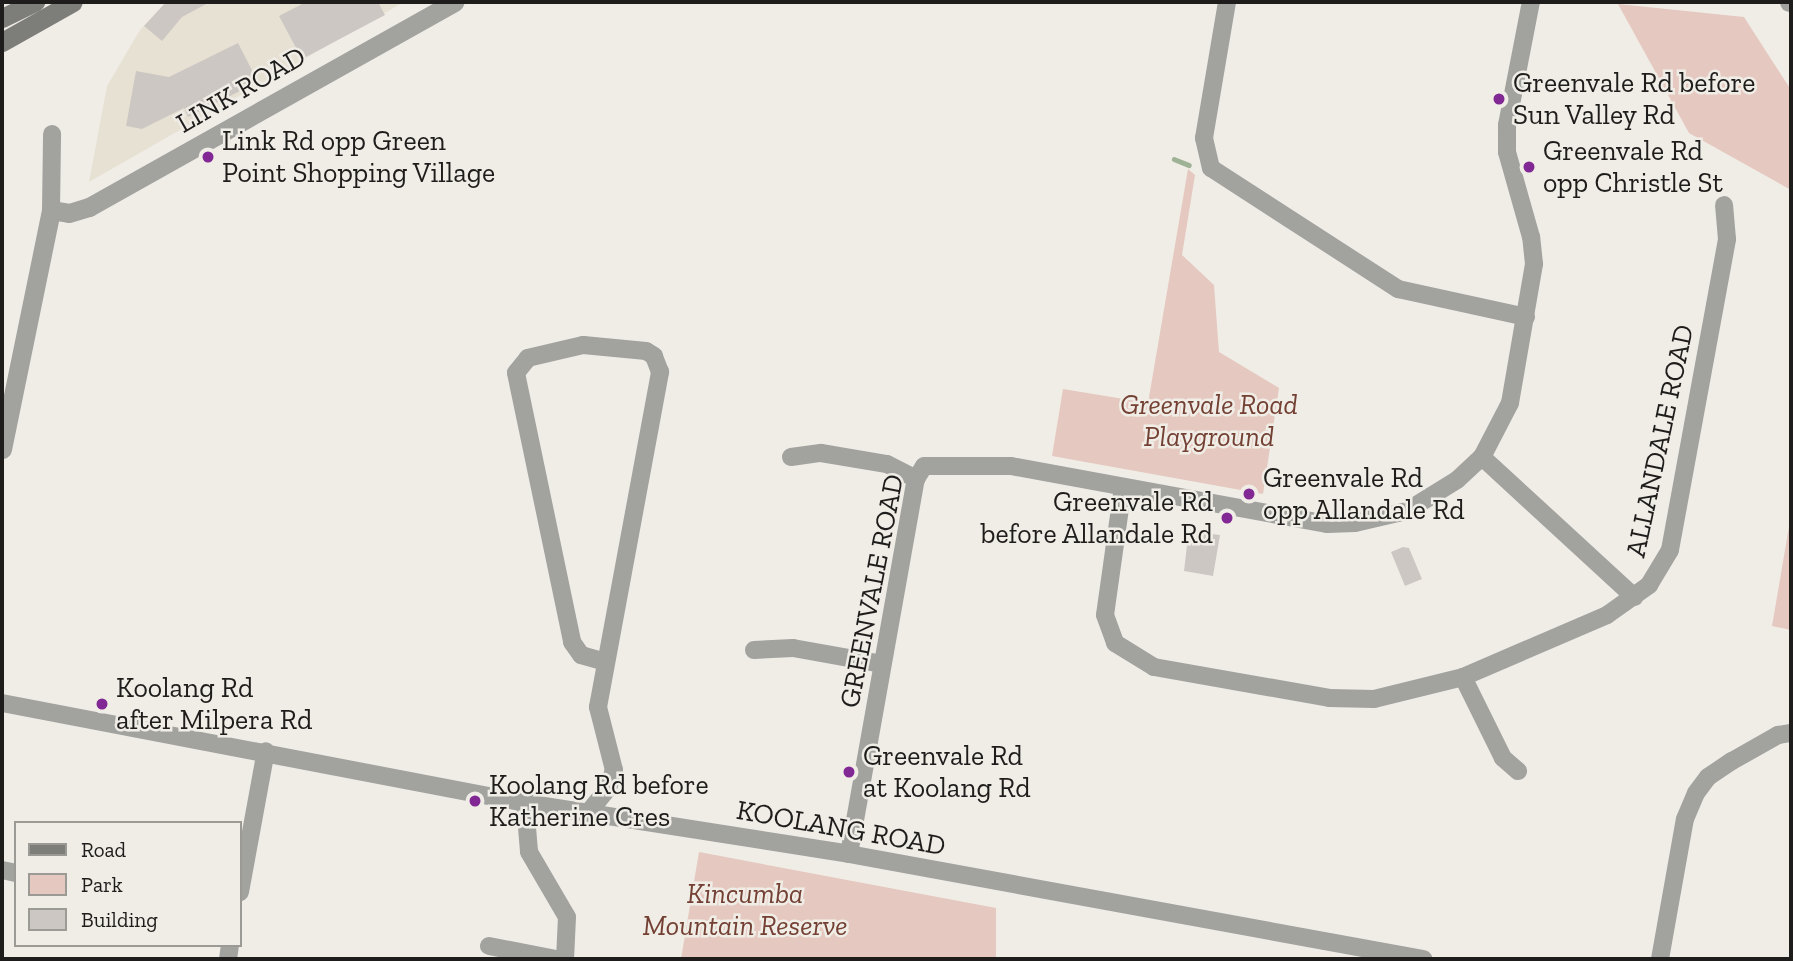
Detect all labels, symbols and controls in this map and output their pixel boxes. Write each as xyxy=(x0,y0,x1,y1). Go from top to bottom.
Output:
street label: LINK ROAD xyxy=(170,39,312,141)
place label: Greenvale Rd before Sun Valley Rd xyxy=(1513,66,1755,132)
marker: Greenvale Rd before Sun Valley Rd xyxy=(1491,91,1507,107)
place label: Link Rd opp Green Point Shopping Village xyxy=(222,124,496,190)
place label: Greenvale Rd opp Christle St xyxy=(1543,134,1723,200)
marker: Link Rd opp Green Point Shopping Village xyxy=(200,149,216,165)
marker: Greenvale Rd opp Christle St xyxy=(1521,159,1537,175)
street label: ALLANDALE ROAD xyxy=(1619,322,1701,560)
park label: Greenvale Road Playground xyxy=(1120,388,1298,454)
place label: Greenvale Rd opp Allandale Rd xyxy=(1263,461,1465,527)
street label: GREENVALE ROAD xyxy=(833,471,911,711)
place label: Greenvale Rd before Allandale Rd xyxy=(980,485,1213,551)
marker: Greenvale Rd opp Allandale Rd xyxy=(1241,486,1257,502)
marker: Greenvale Rd before Allandale Rd xyxy=(1219,510,1235,526)
place label: Koolang Rd after Milpera Rd xyxy=(116,671,313,737)
marker: Koolang Rd after Milpera Rd xyxy=(94,696,110,712)
place label: Greenvale Rd at Koolang Rd xyxy=(863,739,1031,805)
marker: Greenvale Rd at Koolang Rd xyxy=(841,764,857,780)
place label: Koolang Rd before Katherine Cres xyxy=(489,768,709,834)
marker: Koolang Rd before Katherine Cres xyxy=(467,793,483,809)
street label: KOOLANG ROAD xyxy=(734,793,948,863)
legend xyxy=(14,821,242,947)
text: Road xyxy=(81,837,126,862)
text: Park xyxy=(81,872,123,897)
park label: Kincumba Mountain Reserve xyxy=(642,877,848,943)
text: Building xyxy=(81,907,158,932)

